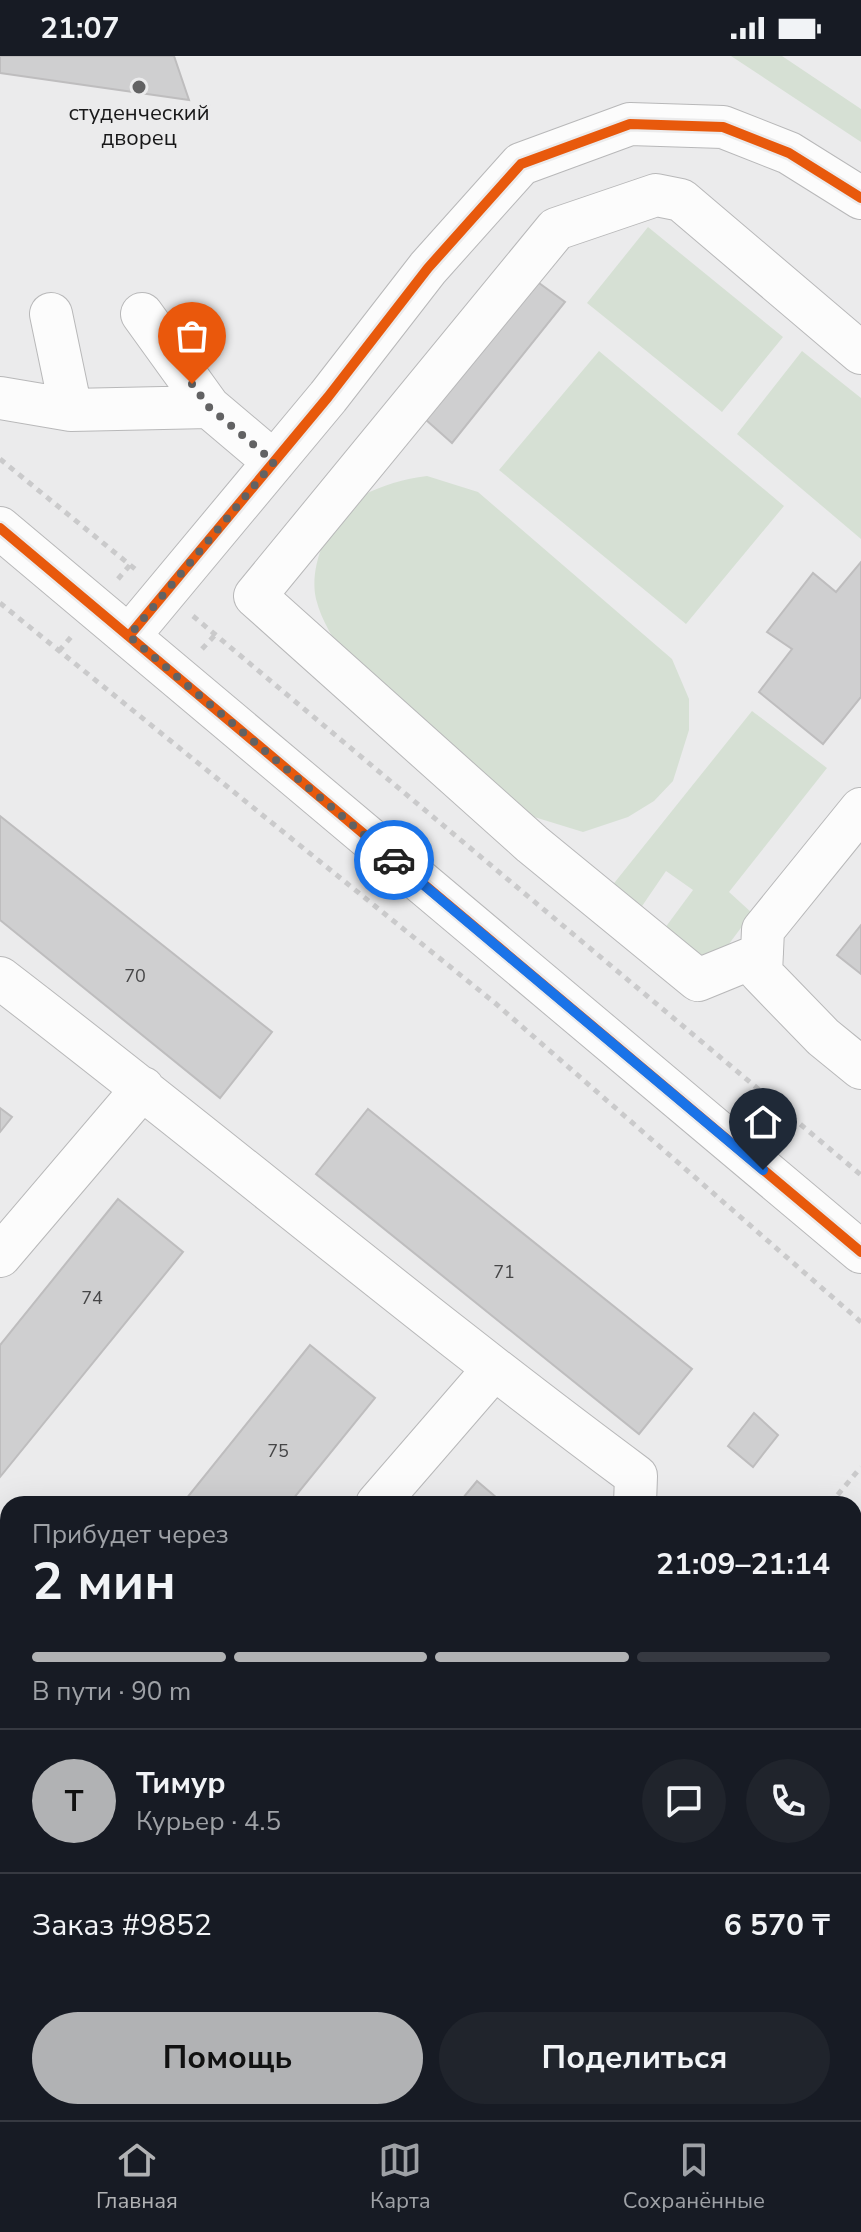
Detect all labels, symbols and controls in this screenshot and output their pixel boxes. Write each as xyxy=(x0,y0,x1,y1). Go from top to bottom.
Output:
text: 21:07 xyxy=(40,8,119,49)
marker: студенческий дворец xyxy=(130,78,148,96)
place label: студенческий дворец xyxy=(68,98,210,153)
pin xyxy=(158,302,226,384)
icon: bag xyxy=(170,314,214,358)
courier xyxy=(354,820,434,900)
icon: car xyxy=(372,838,416,882)
house number: 70 xyxy=(124,964,146,988)
pin xyxy=(729,1088,797,1170)
icon: home xyxy=(741,1100,785,1144)
house number: 71 xyxy=(493,1260,515,1284)
house number: 74 xyxy=(81,1286,103,1310)
house number: 75 xyxy=(267,1439,289,1463)
text: Прибудет через xyxy=(32,1517,229,1552)
text: 21:09–21:14 xyxy=(656,1544,830,1585)
text: 2 мин xyxy=(32,1546,176,1617)
text: В пути · 90 m xyxy=(32,1674,191,1709)
button: chat xyxy=(642,1759,726,1843)
button: phone xyxy=(746,1759,830,1843)
text: Тимур xyxy=(136,1763,226,1804)
text: Т xyxy=(65,1781,83,1822)
text: Курьер · 4.5 xyxy=(136,1804,281,1839)
text: Заказ #9852 xyxy=(32,1905,212,1946)
text: 6 570 ₸ xyxy=(724,1905,830,1946)
button: Помощь xyxy=(32,2012,423,2104)
button: Поделиться xyxy=(439,2012,830,2104)
tab: Главная xyxy=(96,2138,178,2216)
tab: Карта xyxy=(370,2138,431,2216)
tab: Сохранённые xyxy=(623,2138,765,2216)

